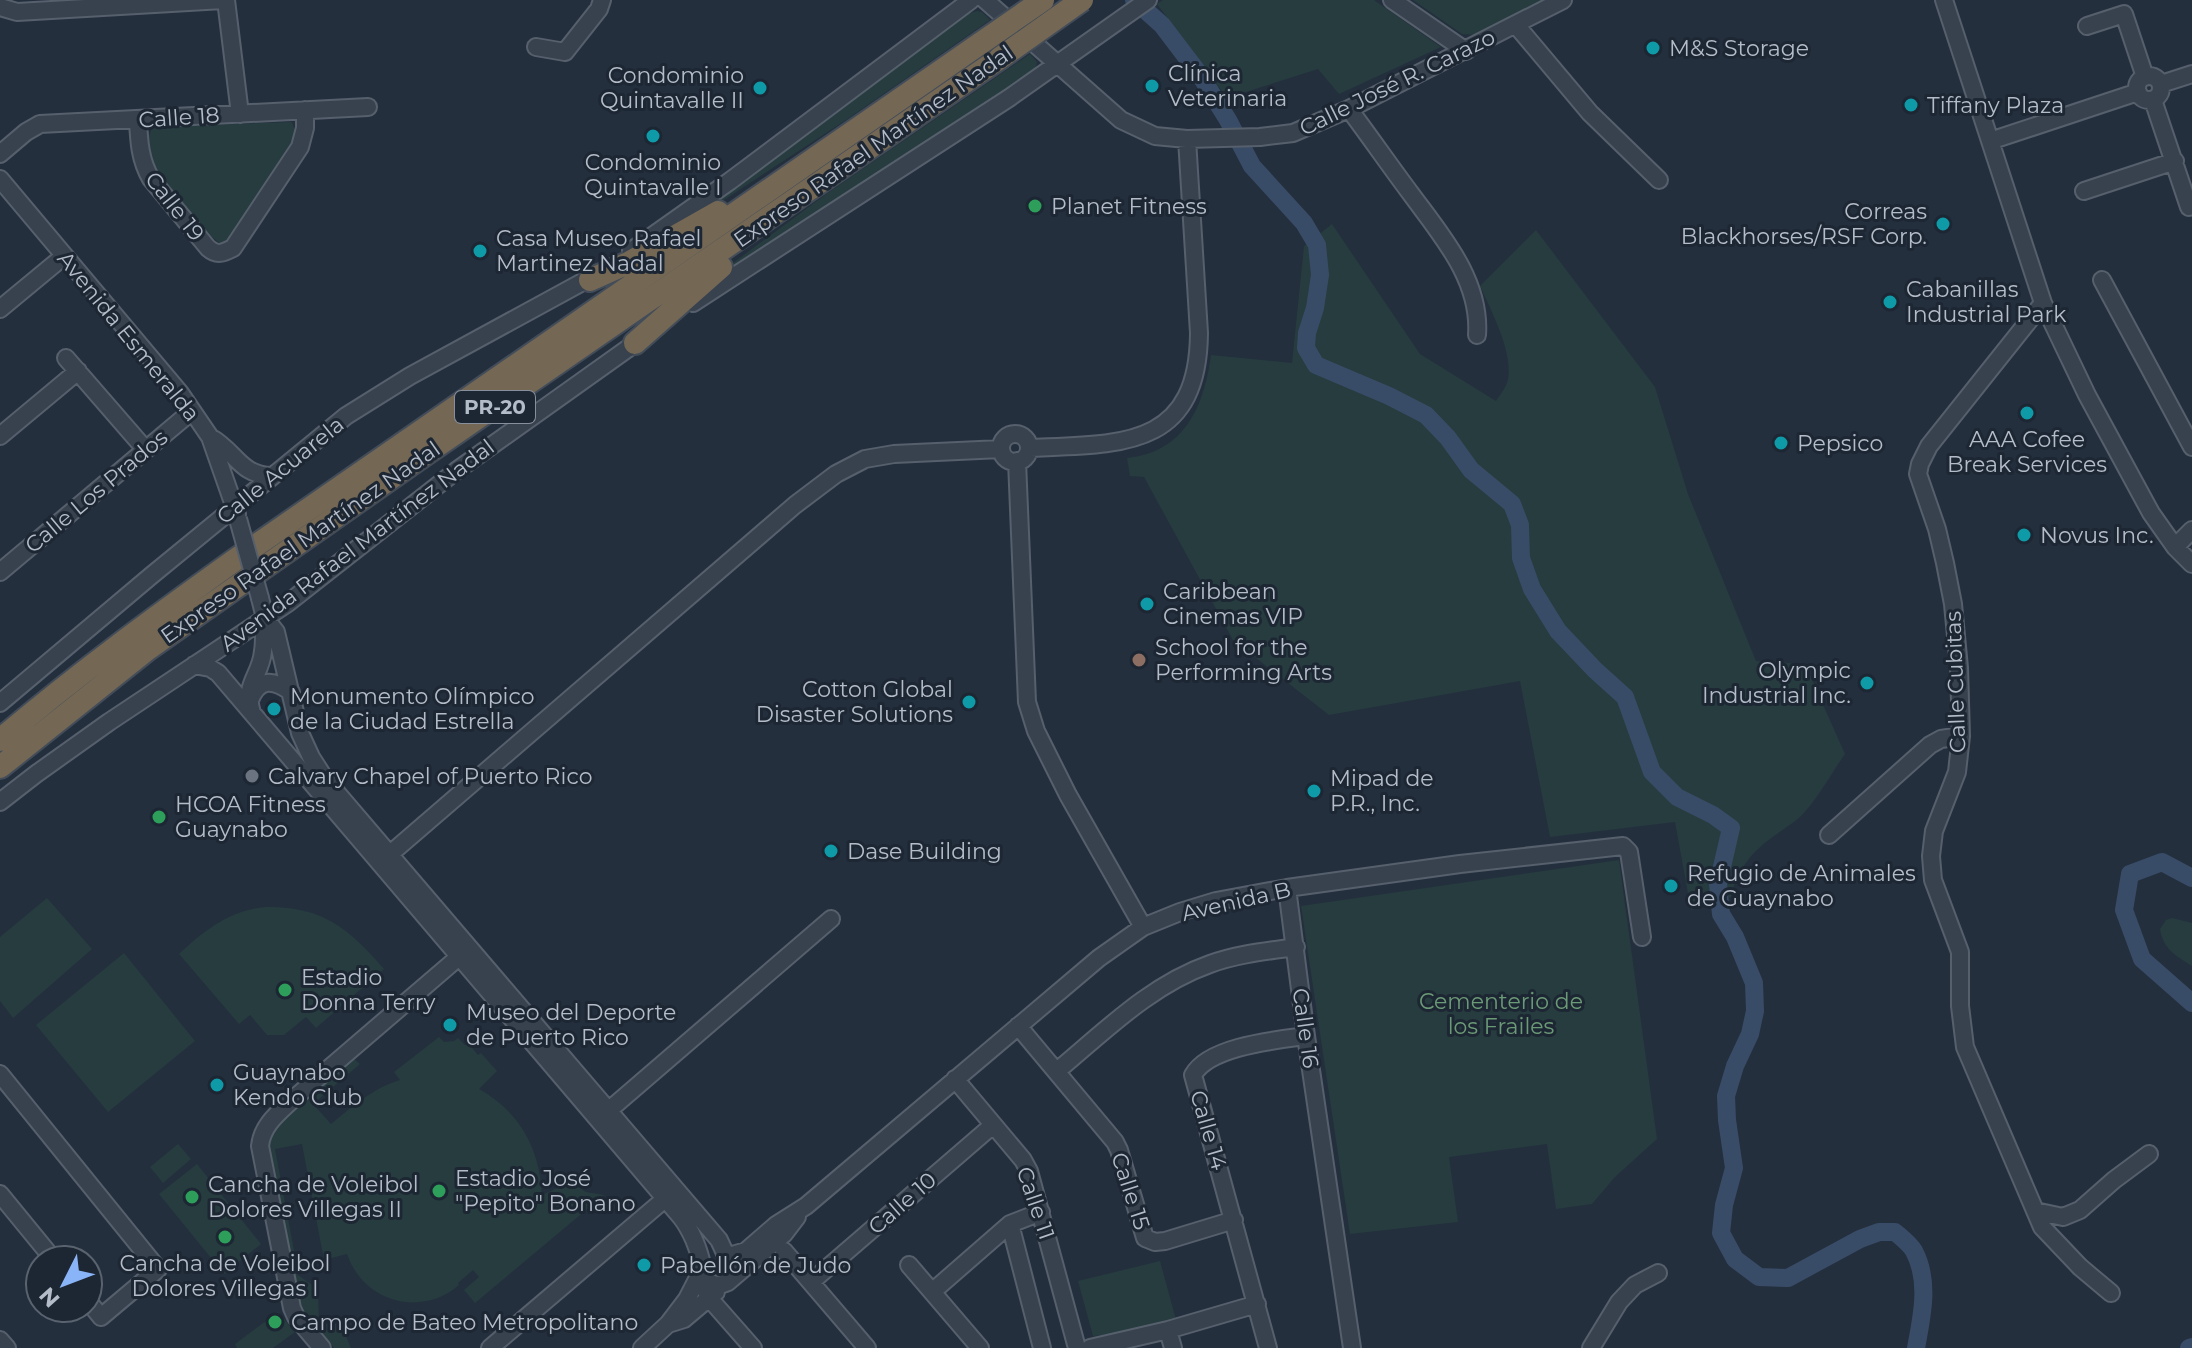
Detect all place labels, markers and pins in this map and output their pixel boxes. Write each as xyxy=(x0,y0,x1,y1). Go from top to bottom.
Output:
place label: M&S Storage xyxy=(1669,35,1809,62)
marker: M&S Storage xyxy=(1644,39,1662,57)
place label: Clínica Veterinaria xyxy=(1168,60,1287,112)
place label: Condominio Quintavalle II xyxy=(600,62,744,114)
marker: Clínica Veterinaria xyxy=(1143,77,1161,95)
marker: Condominio Quintavalle II xyxy=(751,79,769,97)
place label: Tiffany Plaza xyxy=(1927,92,2064,119)
marker: Tiffany Plaza xyxy=(1902,96,1920,114)
marker: Condominio Quintavalle I xyxy=(644,127,662,145)
place label: Condominio Quintavalle I xyxy=(584,149,722,201)
place label: Planet Fitness xyxy=(1051,193,1207,220)
marker: Planet Fitness xyxy=(1026,197,1044,215)
place label: Correas Blackhorses/RSF Corp. xyxy=(1681,198,1927,250)
marker: Correas Blackhorses/RSF Corp. xyxy=(1934,215,1952,233)
place label: Casa Museo Rafael Martinez Nadal xyxy=(496,225,701,277)
marker: Casa Museo Rafael Martinez Nadal xyxy=(471,242,489,260)
place label: Cabanillas Industrial Park xyxy=(1906,276,2067,328)
marker: Cabanillas Industrial Park xyxy=(1881,293,1899,311)
marker: AAA Cofee Break Services xyxy=(2018,404,2036,422)
place label: AAA Cofee Break Services xyxy=(1947,426,2107,478)
place label: Pepsico xyxy=(1797,430,1883,457)
marker: Pepsico xyxy=(1772,434,1790,452)
place label: Novus Inc. xyxy=(2040,522,2154,549)
marker: Novus Inc. xyxy=(2015,526,2033,544)
place label: Caribbean Cinemas VIP xyxy=(1163,578,1303,630)
marker: Caribbean Cinemas VIP xyxy=(1138,595,1156,613)
place label: School for the Performing Arts xyxy=(1155,634,1332,686)
marker: School for the Performing Arts xyxy=(1130,651,1148,669)
place label: Olympic Industrial Inc. xyxy=(1702,657,1851,709)
marker: Olympic Industrial Inc. xyxy=(1858,674,1876,692)
place label: Cotton Global Disaster Solutions xyxy=(756,676,953,728)
place label: Monumento Olímpico de la Ciudad Estrella xyxy=(290,683,535,735)
marker: Cotton Global Disaster Solutions xyxy=(960,693,978,711)
marker: Monumento Olímpico de la Ciudad Estrella xyxy=(265,700,283,718)
place label: Calvary Chapel of Puerto Rico xyxy=(268,763,592,790)
place label: Mipad de P.R., Inc. xyxy=(1330,765,1434,817)
marker: Calvary Chapel of Puerto Rico xyxy=(243,767,261,785)
marker: Mipad de P.R., Inc. xyxy=(1305,782,1323,800)
place label: HCOA Fitness Guaynabo xyxy=(175,791,326,843)
marker: HCOA Fitness Guaynabo xyxy=(150,808,168,826)
place label: Dase Building xyxy=(847,838,1002,865)
marker: Dase Building xyxy=(822,842,840,860)
place label: Refugio de Animales de Guaynabo xyxy=(1687,860,1916,912)
marker: Refugio de Animales de Guaynabo xyxy=(1662,877,1680,895)
place label: Estadio Donna Terry xyxy=(301,964,435,1016)
marker: Estadio Donna Terry xyxy=(276,981,294,999)
place label: Museo del Deporte de Puerto Rico xyxy=(466,999,676,1051)
marker: Museo del Deporte de Puerto Rico xyxy=(441,1016,459,1034)
place label: Guaynabo Kendo Club xyxy=(233,1059,362,1111)
marker: Guaynabo Kendo Club xyxy=(208,1076,226,1094)
place label: Estadio José "Pepito" Bonano xyxy=(455,1165,636,1217)
place label: Cancha de Voleibol Dolores Villegas II xyxy=(208,1171,419,1223)
marker: Estadio José "Pepito" Bonano xyxy=(430,1182,448,1200)
marker: Cancha de Voleibol Dolores Villegas II xyxy=(183,1188,201,1206)
marker: Cancha de Voleibol Dolores Villegas I xyxy=(216,1228,234,1246)
place label: Cancha de Voleibol Dolores Villegas I xyxy=(120,1250,330,1302)
place label: Pabellón de Judo xyxy=(660,1252,851,1279)
marker: Pabellón de Judo xyxy=(635,1256,653,1274)
place label: Campo de Bateo Metropolitano xyxy=(291,1309,638,1336)
marker: Campo de Bateo Metropolitano xyxy=(266,1313,284,1331)

